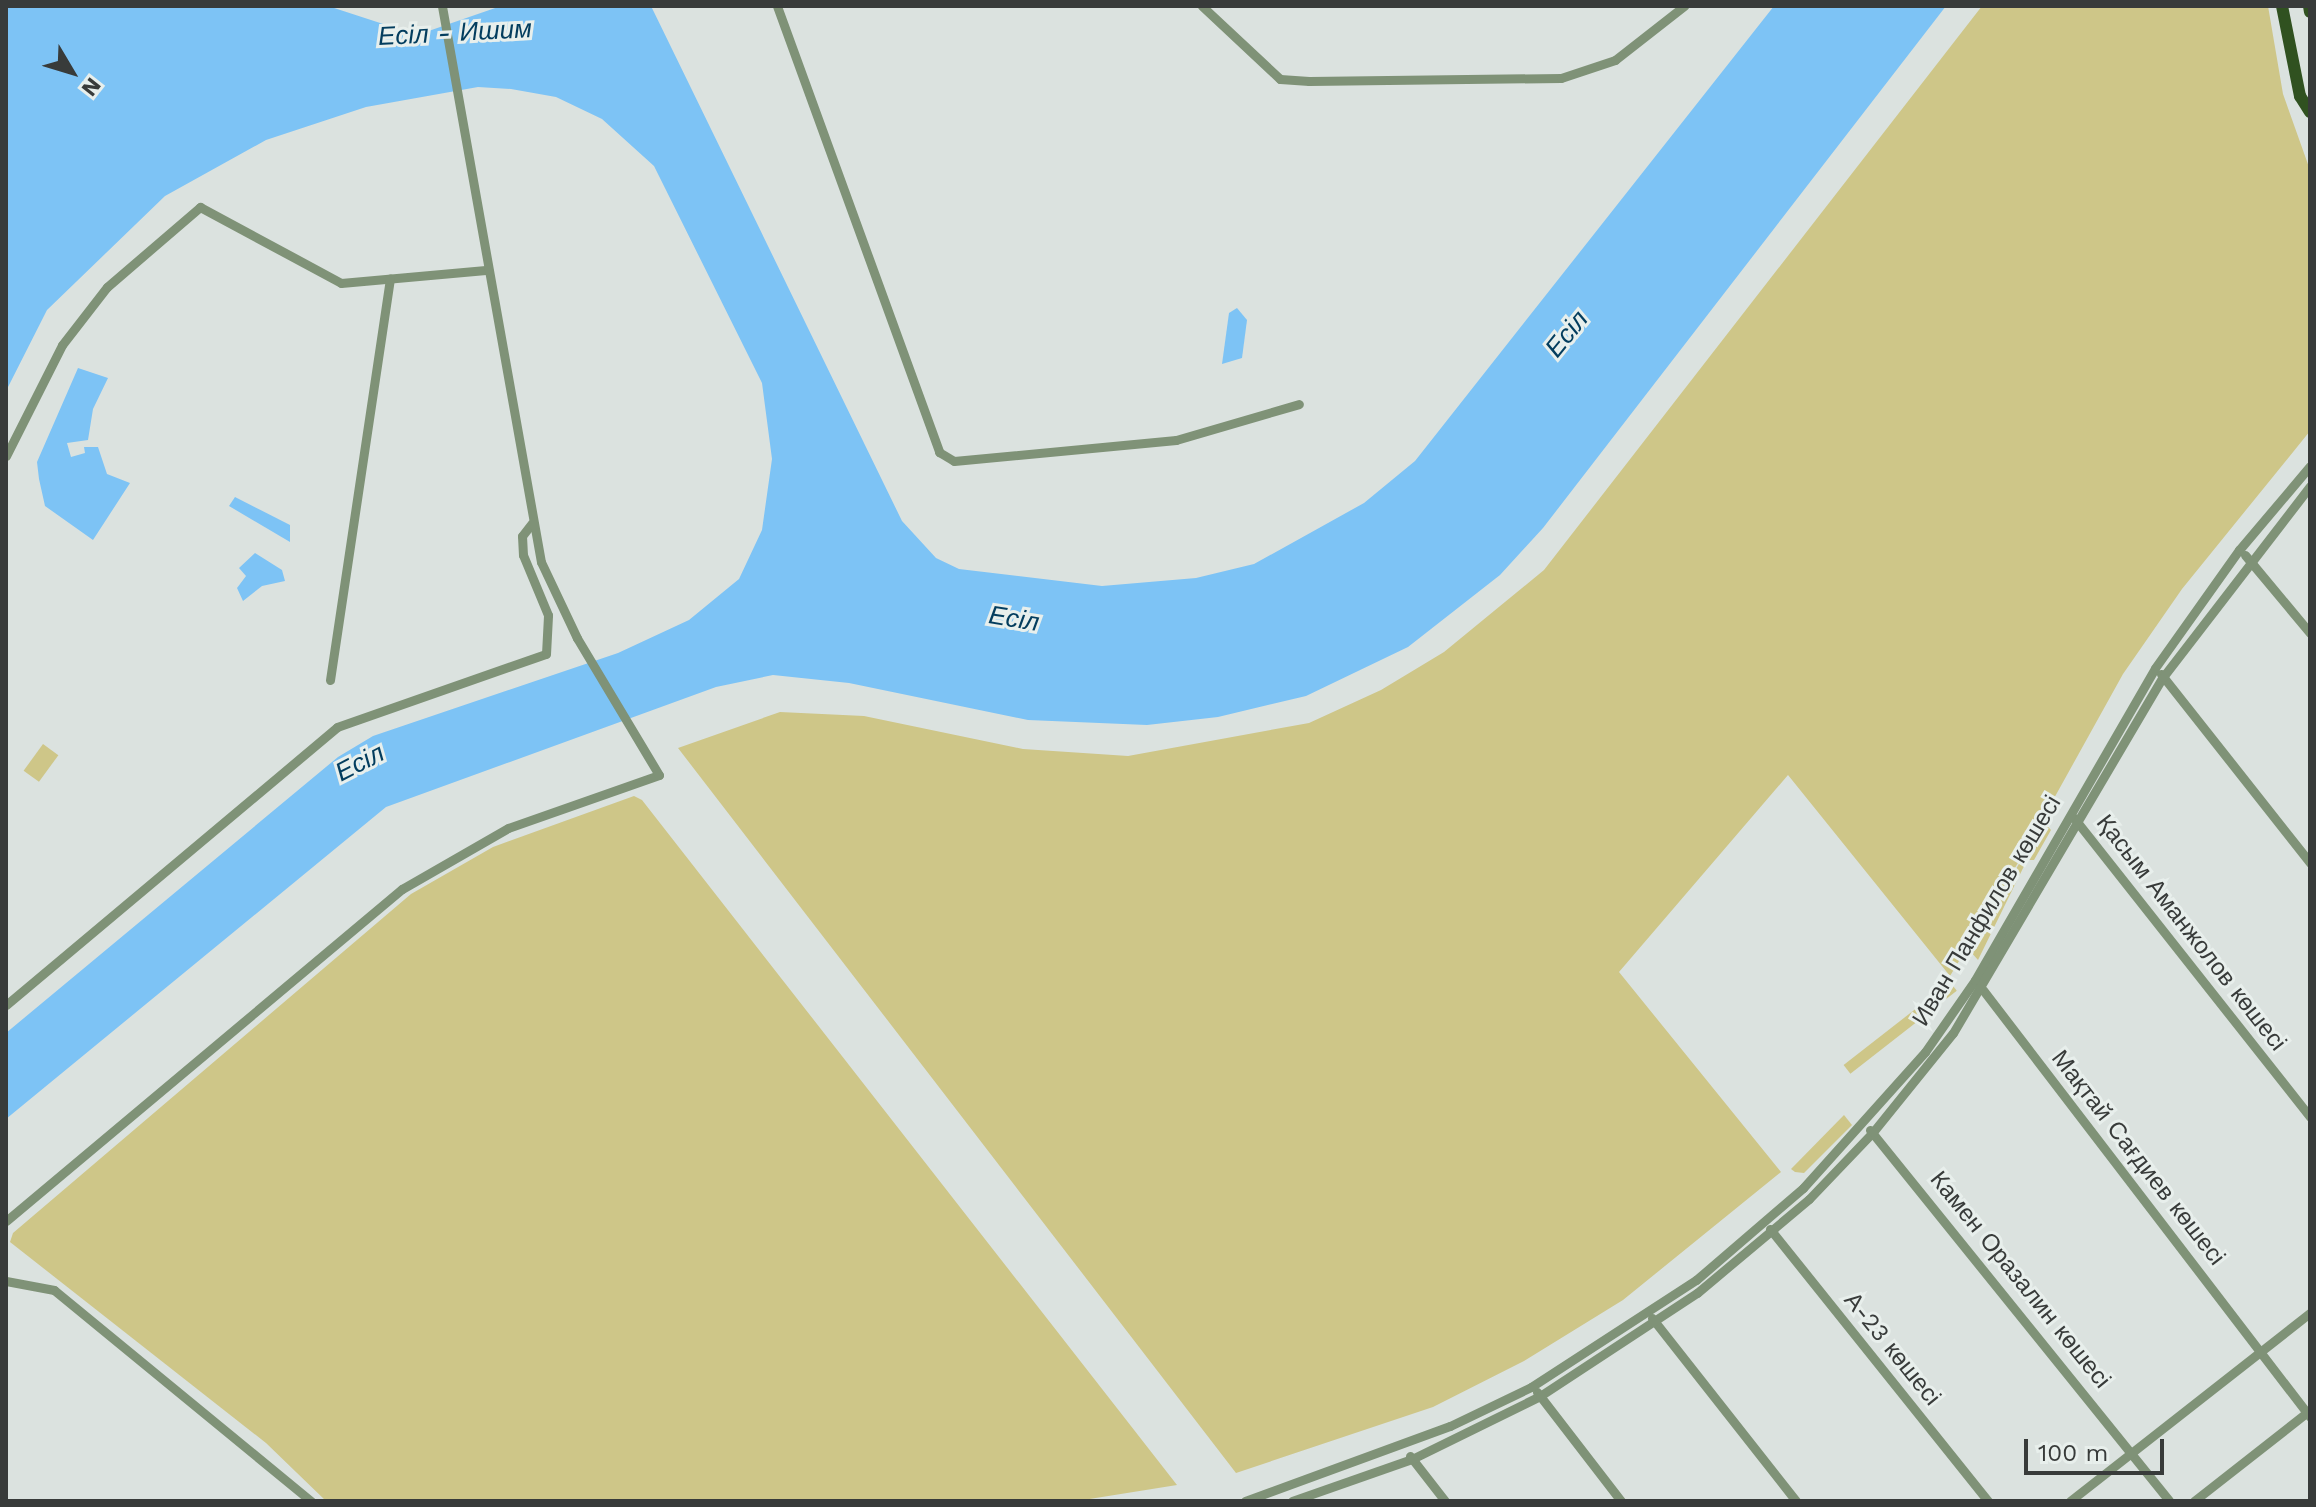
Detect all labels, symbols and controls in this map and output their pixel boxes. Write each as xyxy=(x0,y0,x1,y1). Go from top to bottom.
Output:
water label: Есіл - Ишим xyxy=(377,13,533,53)
north arrow xyxy=(32,32,112,112)
text: N xyxy=(76,73,106,101)
water label: Есіл xyxy=(1539,304,1595,364)
water label: Есіл xyxy=(986,600,1042,638)
water label: Есіл xyxy=(330,738,390,788)
street label: Иван Панфилов көшесі xyxy=(1907,790,2067,1032)
street label: Қасым Аманжолов көшесі xyxy=(2090,809,2292,1057)
street label: Мақтай Сағдиев көшесі xyxy=(2045,1045,2231,1271)
street label: Камен Оразалин көшесі xyxy=(1924,1166,2116,1394)
street label: А-23 көшесі xyxy=(1838,1287,1946,1411)
scale bar xyxy=(2028,1423,2168,1473)
text: 100 m xyxy=(2038,1439,2108,1467)

